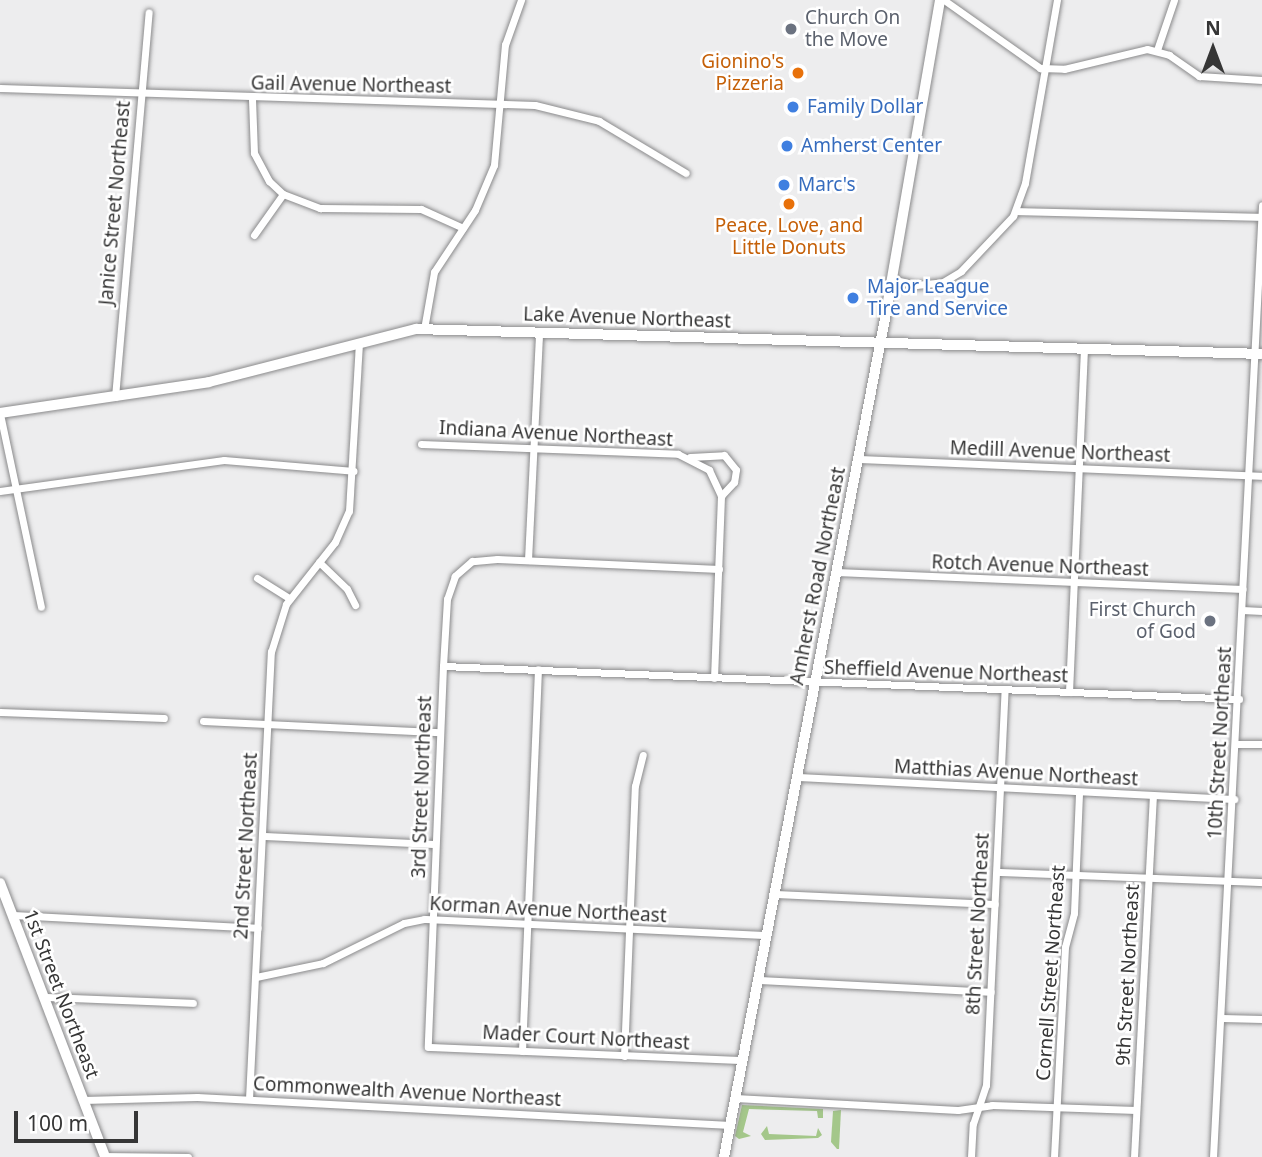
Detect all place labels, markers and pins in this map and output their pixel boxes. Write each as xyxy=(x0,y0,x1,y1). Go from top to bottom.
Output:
place label: Church On the Move xyxy=(805,7,900,51)
marker: Church On the Move xyxy=(783,21,799,37)
place label: Gionino's Pizzeria xyxy=(701,51,784,95)
marker: Gionino's Pizzeria xyxy=(790,65,806,81)
place label: Family Dollar xyxy=(807,96,923,118)
marker: Family Dollar xyxy=(785,99,801,115)
place label: Amherst Center xyxy=(801,135,942,157)
marker: Amherst Center xyxy=(779,138,795,154)
place label: Marc's xyxy=(798,174,856,196)
marker: Marc's xyxy=(776,177,792,193)
marker: Peace, Love, and Little Donuts xyxy=(781,196,797,212)
place label: Peace, Love, and Little Donuts xyxy=(715,215,863,259)
place label: Major League Tire and Service xyxy=(867,276,1008,320)
marker: Major League Tire and Service xyxy=(845,290,861,306)
place label: First Church of God xyxy=(1089,599,1196,643)
marker: First Church of God xyxy=(1202,613,1218,629)

